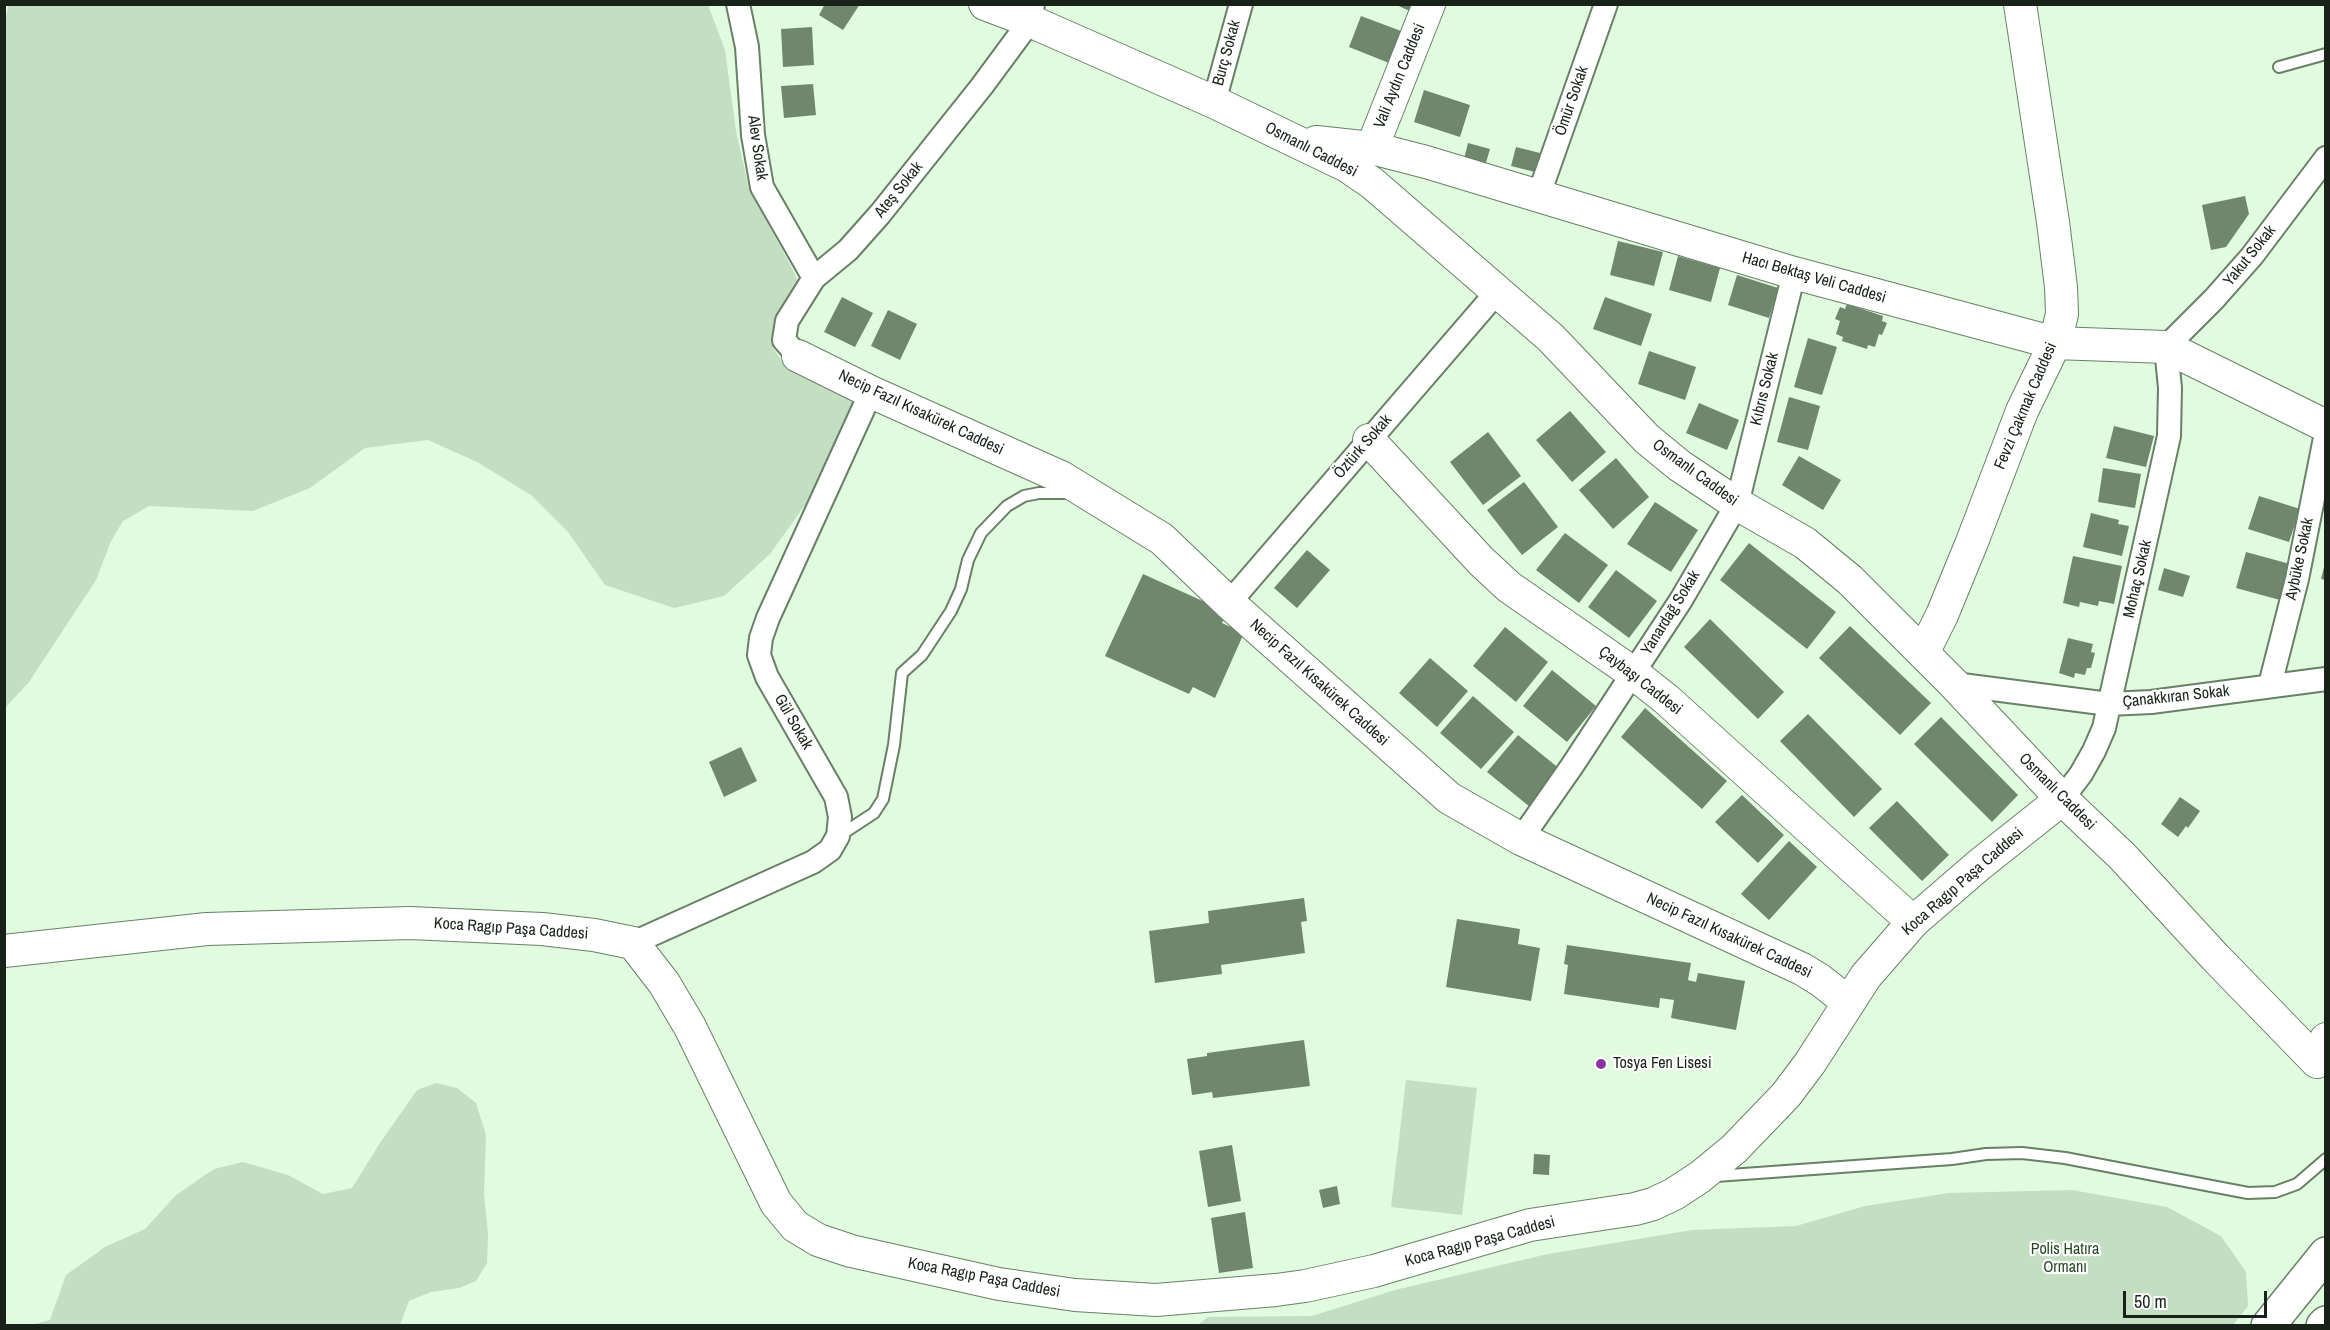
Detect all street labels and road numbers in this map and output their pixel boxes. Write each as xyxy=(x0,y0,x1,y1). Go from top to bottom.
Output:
street label: Burç Sokak xyxy=(1209,18,1245,88)
street label: Vali Aydın Caddesi xyxy=(1370,21,1430,131)
street label: Ömür Sokak xyxy=(1551,63,1593,139)
street label: Alev Sokak xyxy=(743,114,771,182)
street label: Osmanlı Caddesi xyxy=(1261,118,1361,182)
street label: Ateş Sokak xyxy=(871,158,927,222)
street label: Yakut Sokak xyxy=(2220,222,2280,290)
street label: Hacı Bektaş Veli Caddesi xyxy=(1740,248,1888,308)
street label: Fevzi Çakmak Caddesi xyxy=(1991,340,2061,472)
street label: Kıbrıs Sokak xyxy=(1747,351,1783,427)
street label: Necip Fazıl Kısakürek Caddesi xyxy=(835,366,1007,460)
street label: Öztürk Sokak xyxy=(1330,411,1396,483)
street label: Osmanlı Caddesi xyxy=(1648,435,1742,511)
street label: Aybüke Sokak xyxy=(2282,516,2318,602)
street label: Mohaç Sokak xyxy=(2120,538,2156,620)
street label: Yanardağ Sokak xyxy=(1637,567,1705,659)
street label: Necip Fazıl Kısakürek Caddesi xyxy=(1246,616,1392,750)
street label: Çaybaşı Caddesi xyxy=(1594,642,1686,720)
street label: Çanakkıran Sokak xyxy=(2122,682,2230,712)
street label: Gül Sokak xyxy=(770,691,816,753)
street label: Osmanlı Caddesi xyxy=(2014,749,2100,835)
street label: Koca Ragıp Paşa Caddesi xyxy=(1898,824,2028,940)
street label: Necip Fazıl Kısakürek Caddesi xyxy=(1643,889,1815,983)
street label: Koca Ragıp Paşa Caddesi xyxy=(433,914,589,944)
street label: Koca Ragıp Paşa Caddesi xyxy=(1403,1213,1557,1271)
street label: Koca Ragıp Paşa Caddesi xyxy=(906,1254,1062,1302)

